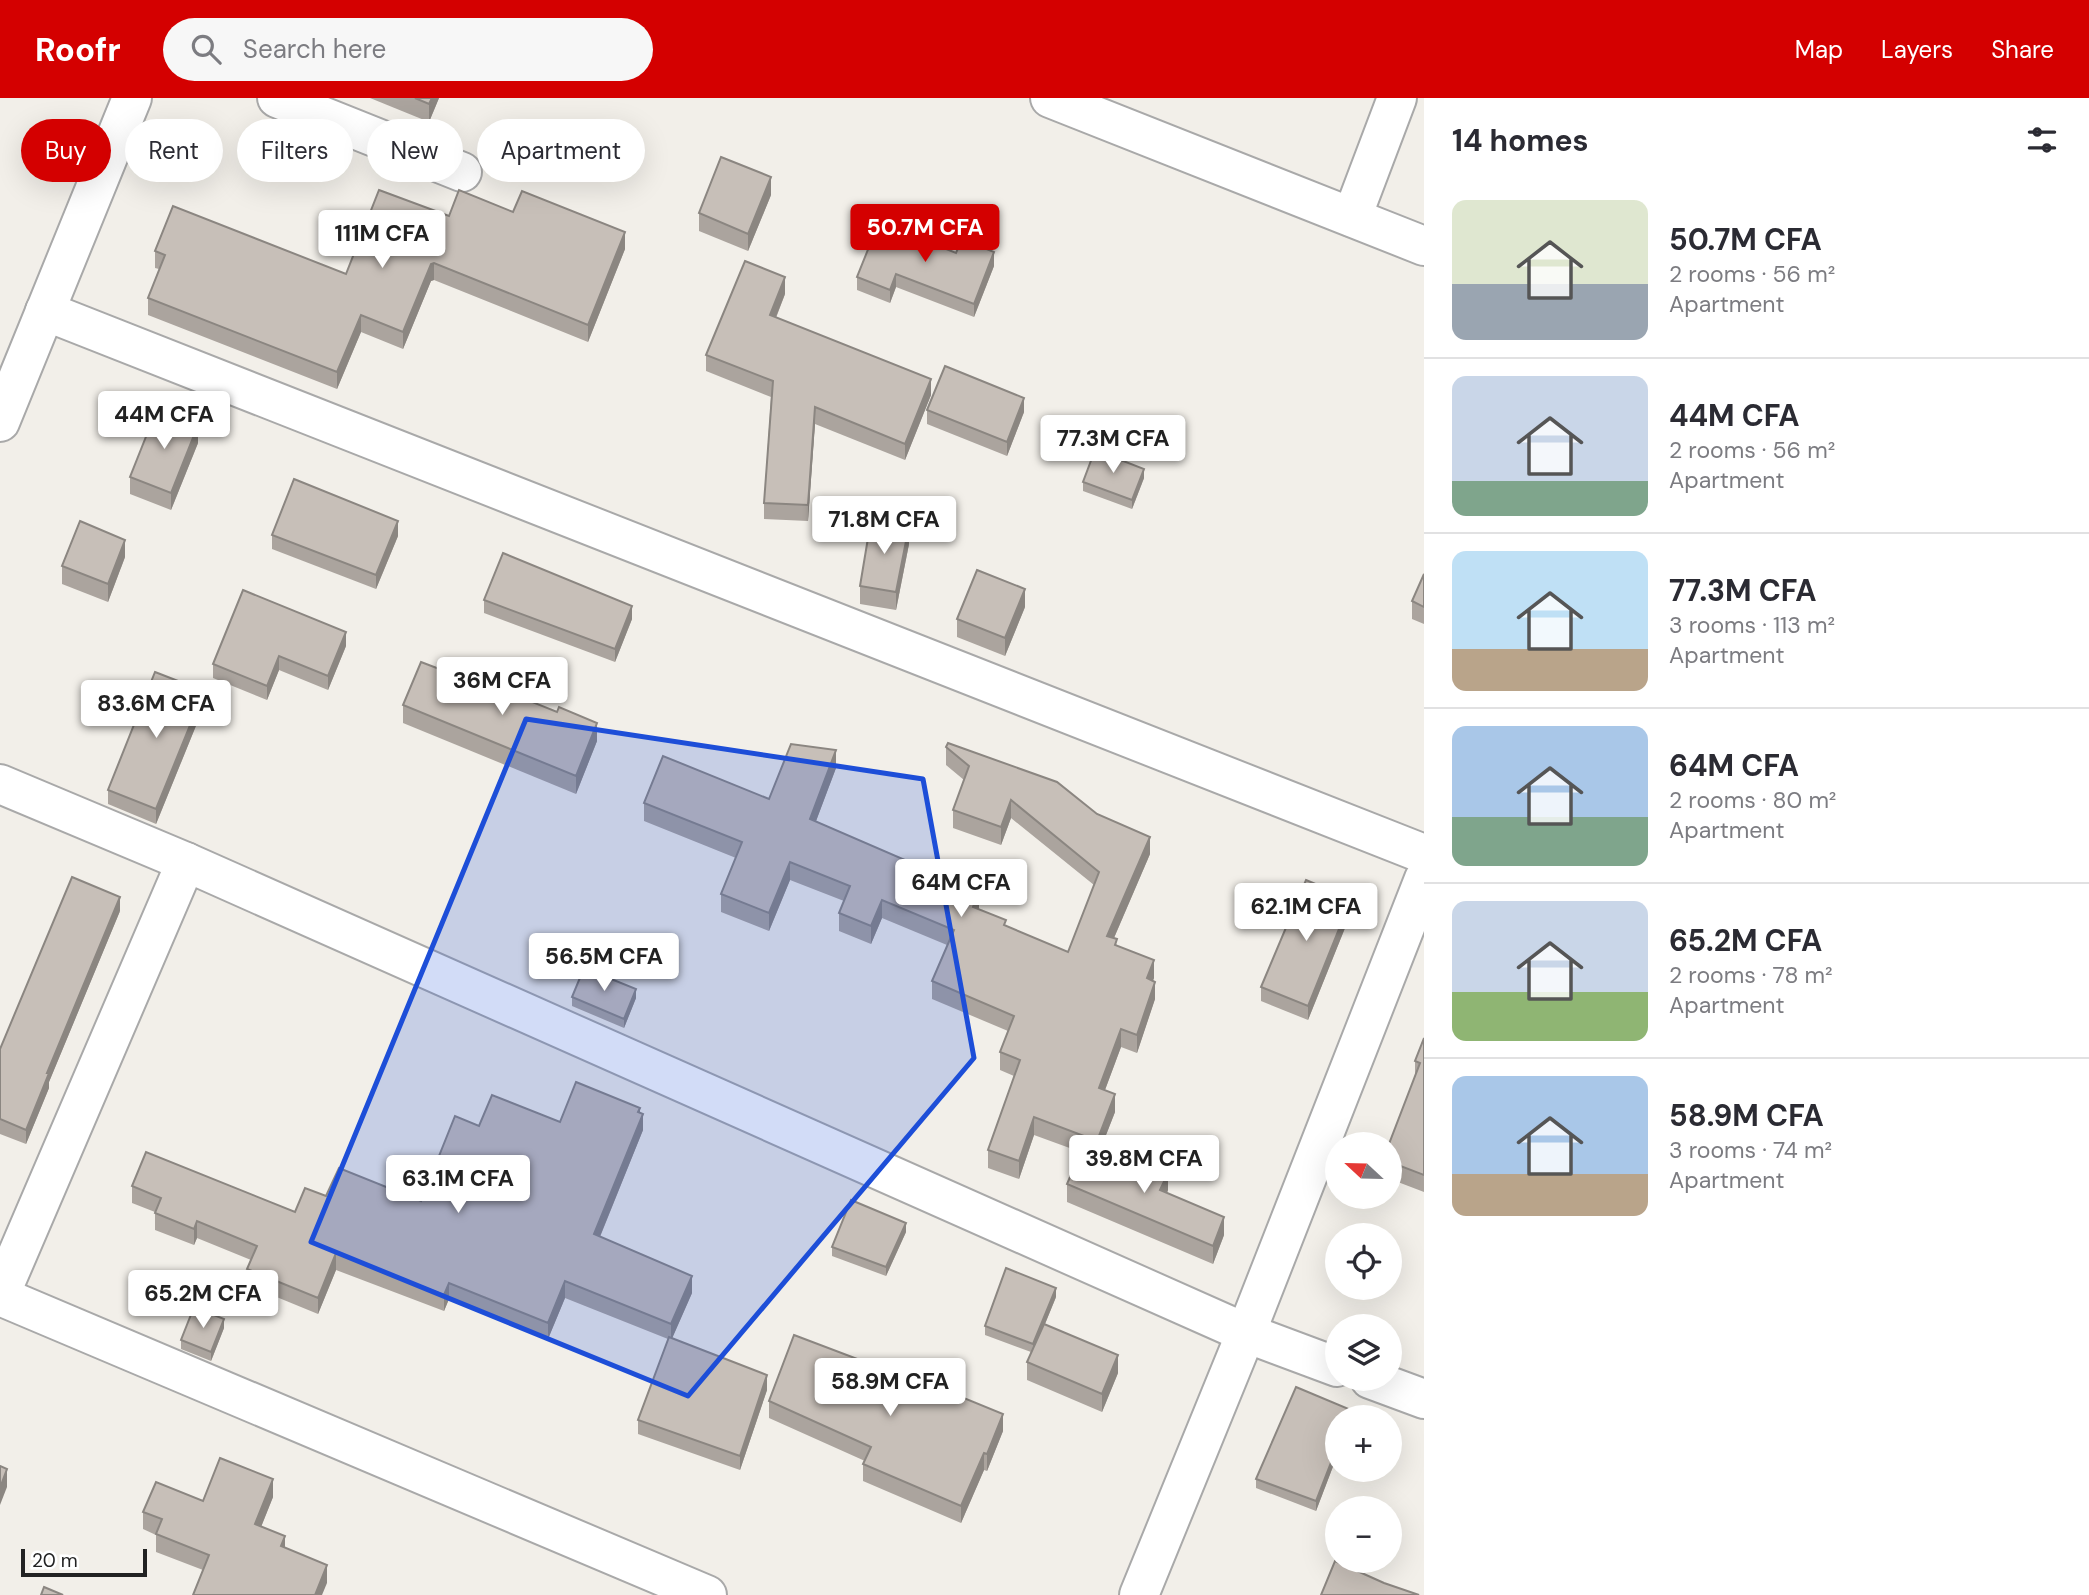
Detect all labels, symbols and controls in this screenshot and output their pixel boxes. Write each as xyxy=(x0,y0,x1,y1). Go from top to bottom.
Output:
search box xyxy=(163,18,653,81)
text: Roofr xyxy=(35,28,121,71)
icon: search xyxy=(187,30,225,68)
text: Search here xyxy=(243,32,386,66)
text: Map xyxy=(1795,34,1843,65)
text: Layers xyxy=(1881,34,1953,65)
text: Share xyxy=(1991,34,2054,65)
chip: Buy xyxy=(21,119,111,182)
chip: Rent xyxy=(125,119,223,182)
chip: Filters xyxy=(237,119,353,182)
chip: New xyxy=(367,119,463,182)
chip: Apartment xyxy=(477,119,645,182)
text: 14 homes xyxy=(1452,121,1589,160)
icon: filters xyxy=(2023,121,2061,159)
pin: 50.7M CFA xyxy=(845,204,1005,264)
pin: 111M CFA xyxy=(310,211,454,270)
text: 50.7M CFA xyxy=(866,212,984,242)
text: 111M CFA xyxy=(334,218,430,248)
text: 50.7M CFA xyxy=(1669,220,1822,259)
icon: home xyxy=(1508,228,1592,312)
text: 2 rooms · 56 m² xyxy=(1669,259,1835,289)
text: Apartment xyxy=(1669,289,1784,319)
pin: 44M CFA xyxy=(99,392,229,451)
text: 44M CFA xyxy=(1669,396,1799,435)
text: 44M CFA xyxy=(114,399,214,429)
icon: home xyxy=(1508,404,1592,488)
pin: 77.3M CFA xyxy=(1033,416,1193,475)
text: 77.3M CFA xyxy=(1056,423,1170,453)
text: 2 rooms · 56 m² xyxy=(1669,435,1835,465)
text: Apartment xyxy=(1669,465,1784,495)
pin: 71.8M CFA xyxy=(804,496,964,556)
text: 71.8M CFA xyxy=(828,504,940,534)
text: 77.3M CFA xyxy=(1669,571,1817,610)
icon: home xyxy=(1508,579,1592,663)
text: 3 rooms · 113 m² xyxy=(1669,610,1835,640)
text: Apartment xyxy=(1669,640,1784,670)
pin: 36M CFA xyxy=(437,658,567,717)
text: 36M CFA xyxy=(453,665,551,695)
pin: 83.6M CFA xyxy=(76,680,236,740)
text: 83.6M CFA xyxy=(97,688,215,718)
text: 64M CFA xyxy=(1669,746,1799,785)
icon: home xyxy=(1508,754,1592,838)
text: 2 rooms · 80 m² xyxy=(1669,785,1836,815)
text: Apartment xyxy=(1669,815,1784,845)
pin: 64M CFA xyxy=(896,860,1026,919)
text: 64M CFA xyxy=(911,867,1011,897)
pin: 62.1M CFA xyxy=(1226,884,1386,943)
text: 62.1M CFA xyxy=(1250,891,1362,921)
text: 65.2M CFA xyxy=(1669,921,1822,960)
icon: home xyxy=(1508,929,1592,1013)
pin: 56.5M CFA xyxy=(524,934,684,993)
text: 56.5M CFA xyxy=(545,941,663,971)
text: 2 rooms · 78 m² xyxy=(1669,960,1833,990)
text: Apartment xyxy=(1669,990,1784,1020)
text: 58.9M CFA xyxy=(1669,1096,1824,1135)
icon: home xyxy=(1508,1104,1592,1188)
north arrow xyxy=(1325,1132,1402,1209)
map controls xyxy=(1325,1132,1402,1573)
text: 3 rooms · 74 m² xyxy=(1669,1135,1832,1165)
pin: 39.8M CFA xyxy=(1064,1136,1224,1195)
text: 39.8M CFA xyxy=(1085,1143,1203,1173)
pin: 63.1M CFA xyxy=(378,1156,538,1215)
text: 63.1M CFA xyxy=(402,1163,514,1193)
text: Apartment xyxy=(1669,1165,1784,1195)
button: locate xyxy=(1325,1223,1402,1300)
pin: 65.2M CFA xyxy=(123,1270,283,1330)
text: 65.2M CFA xyxy=(144,1278,262,1308)
button: layers xyxy=(1325,1314,1402,1391)
pin: 58.9M CFA xyxy=(810,1358,970,1418)
text: 58.9M CFA xyxy=(831,1366,949,1396)
button: + xyxy=(1325,1405,1402,1482)
button: − xyxy=(1325,1496,1402,1573)
scale bar xyxy=(21,1546,147,1578)
text: 20 m xyxy=(32,1548,78,1573)

